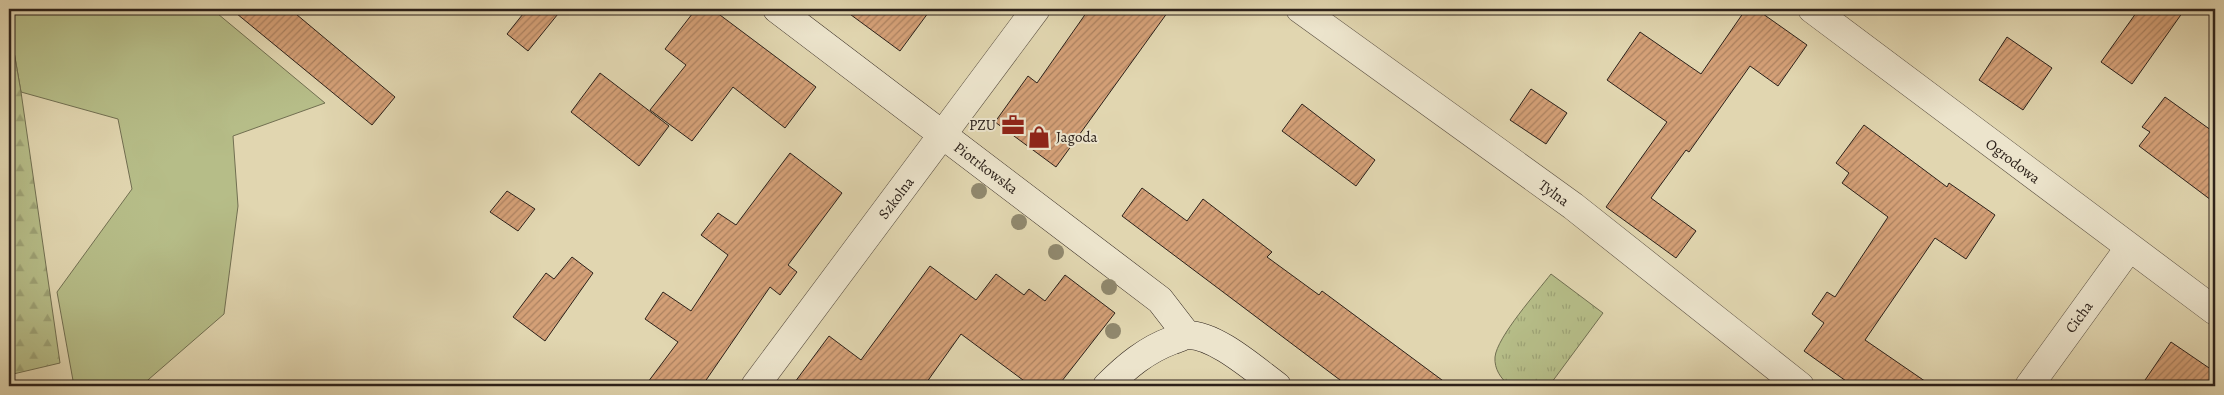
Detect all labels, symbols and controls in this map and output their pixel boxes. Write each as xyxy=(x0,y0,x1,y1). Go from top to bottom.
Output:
office icon: PZU xyxy=(1000,112,1026,138)
place label: PZU xyxy=(969,115,996,135)
shop icon: Jagoda xyxy=(1026,124,1052,150)
place label: Jagoda xyxy=(1056,127,1097,147)
street label: Ogrodowa xyxy=(1982,134,2044,188)
street label: Piotrkowska xyxy=(950,137,1022,199)
street label: Szkolna xyxy=(873,173,919,223)
street label: Tylna xyxy=(1535,175,1573,211)
street label: Cicha xyxy=(2061,297,2097,337)

